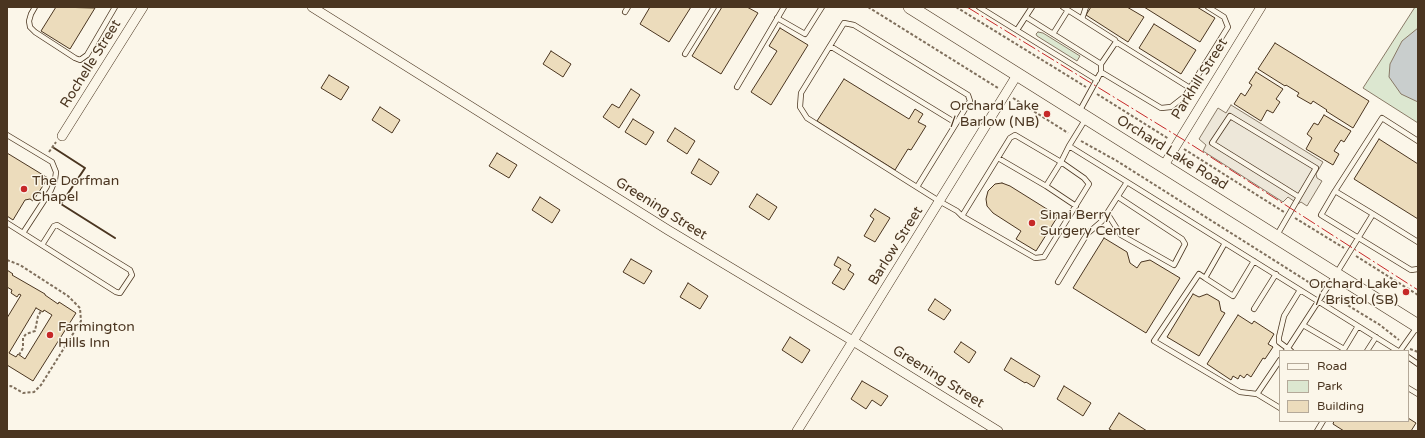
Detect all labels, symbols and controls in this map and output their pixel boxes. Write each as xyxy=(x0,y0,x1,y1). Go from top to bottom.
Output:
street label: Rochelle Street xyxy=(57,17,125,111)
street label: Parkhill Street xyxy=(1168,35,1232,123)
place label: Orchard Lake / Barlow (NB) xyxy=(950,98,1039,130)
marker: Orchard Lake / Barlow (NB) xyxy=(1042,109,1052,119)
street label: Orchard Lake Road xyxy=(1113,112,1231,194)
place label: The Dorfman Chapel xyxy=(32,173,119,206)
street label: Greening Street xyxy=(612,174,710,244)
marker: The Dorfman Chapel xyxy=(19,184,29,194)
street label: Barlow Street xyxy=(865,204,927,288)
place label: Sinai Berry Surgery Center xyxy=(1040,207,1140,240)
marker: Sinai Berry Surgery Center xyxy=(1027,218,1037,228)
place label: Orchard Lake / Bristol (SB) xyxy=(1309,276,1398,308)
marker: Orchard Lake / Bristol (SB) xyxy=(1401,287,1411,297)
place label: Farmington Hills Inn xyxy=(58,319,135,352)
marker: Farmington Hills Inn xyxy=(45,330,55,340)
street label: Greening Street xyxy=(889,342,987,412)
legend xyxy=(1279,350,1409,422)
text: Road xyxy=(1317,359,1347,373)
text: Park xyxy=(1317,379,1343,393)
text: Building xyxy=(1317,399,1364,413)

